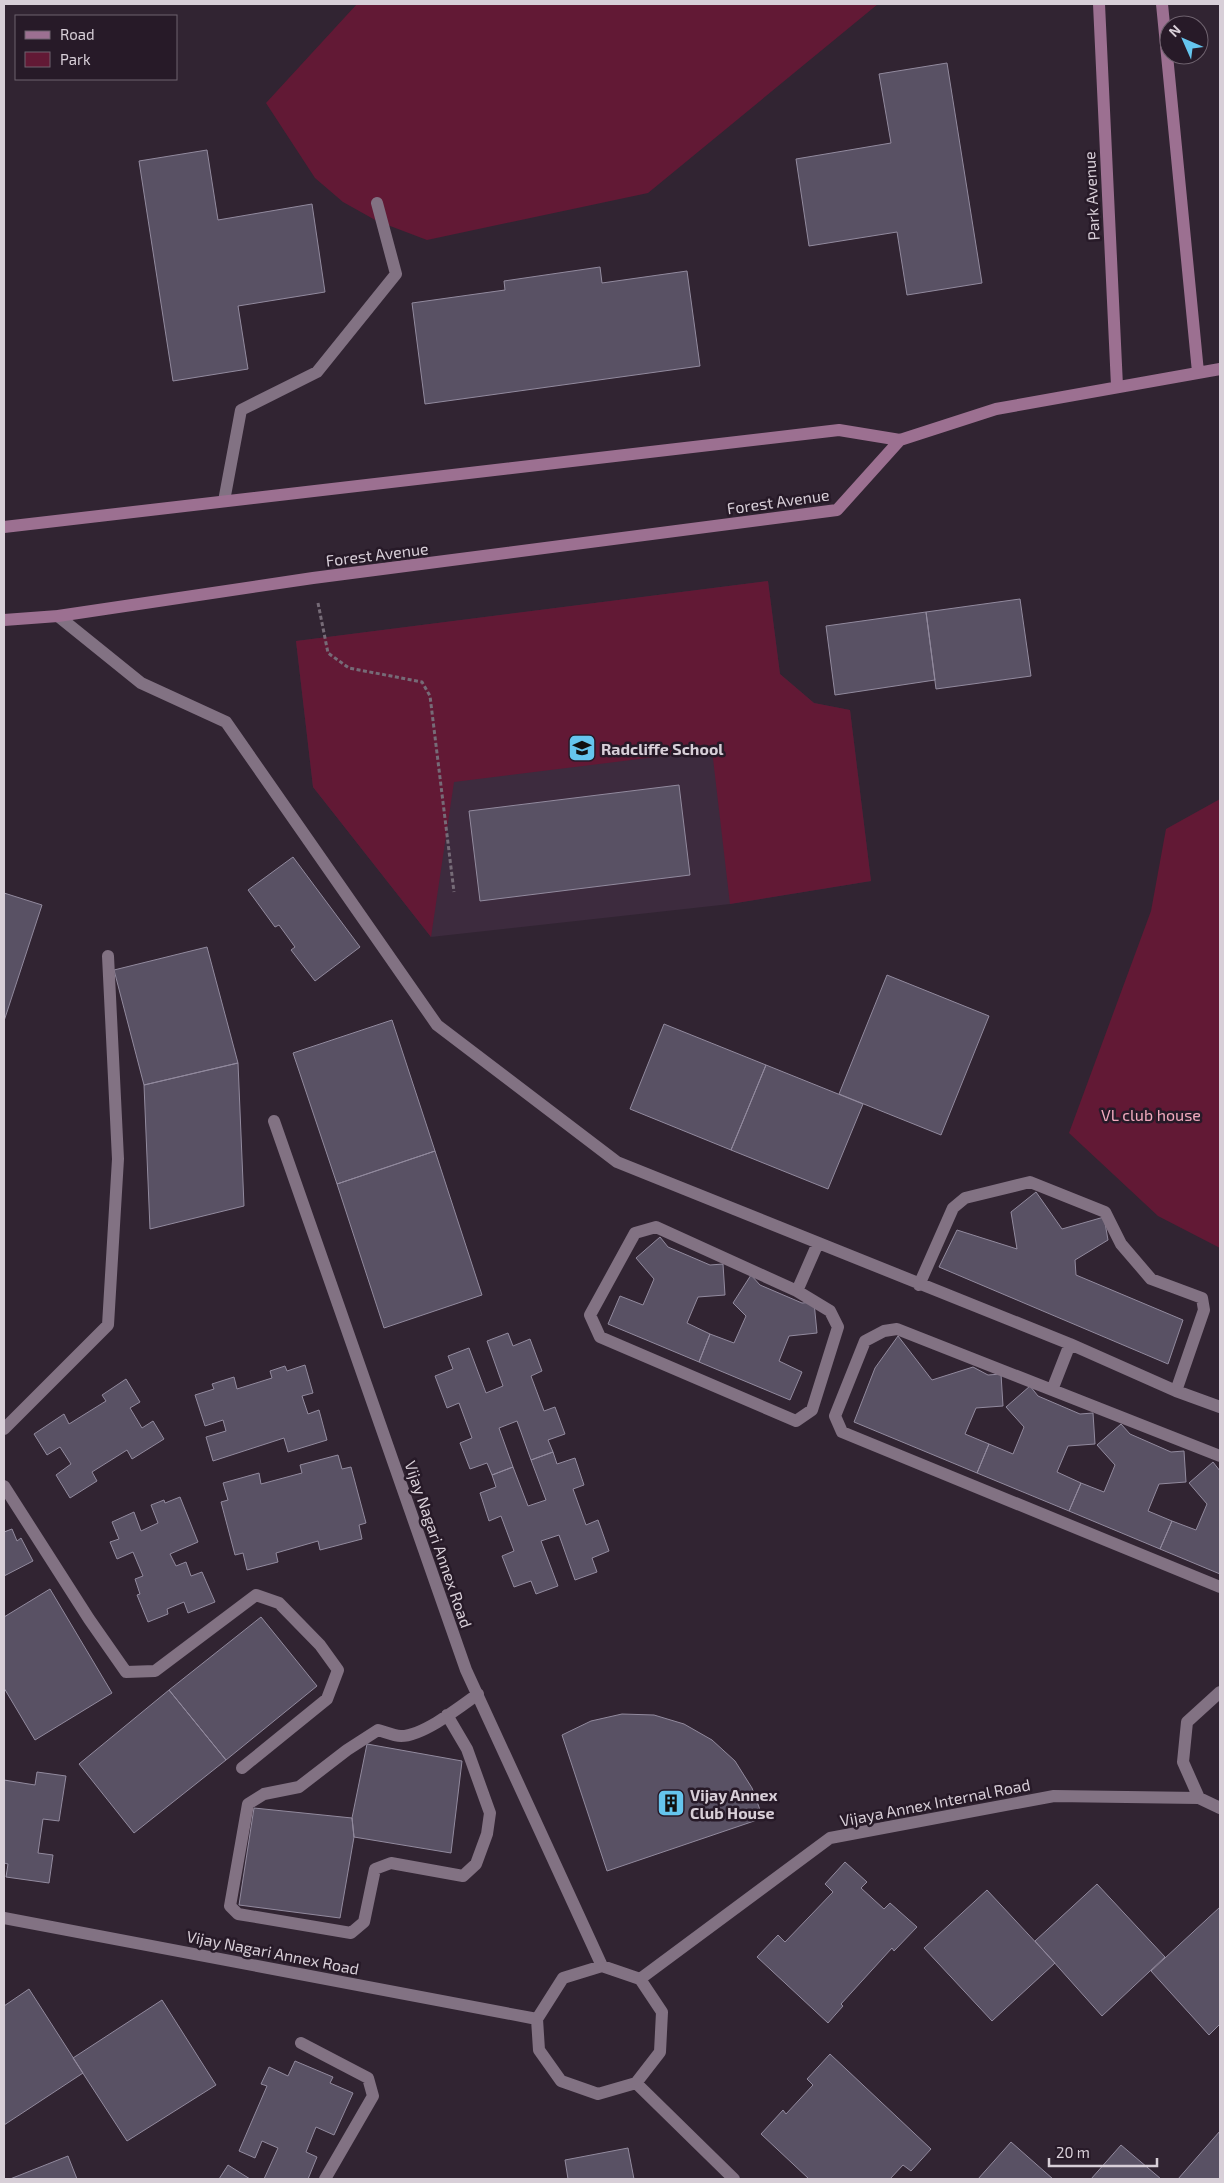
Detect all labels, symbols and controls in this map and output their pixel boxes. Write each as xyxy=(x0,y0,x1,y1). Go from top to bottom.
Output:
legend xyxy=(15,15,178,80)
north arrow xyxy=(1159,15,1209,65)
text: N xyxy=(1165,21,1184,40)
text: Road xyxy=(60,25,95,43)
text: Park xyxy=(60,50,91,68)
street label: Park Avenue xyxy=(1079,151,1103,241)
street label: Forest Avenue xyxy=(726,484,830,518)
street label: Forest Avenue xyxy=(325,538,429,570)
school or university icon: Radcliffe School xyxy=(567,733,597,763)
place label: Radcliffe School xyxy=(601,739,724,758)
park label: VL club house xyxy=(1101,1105,1201,1124)
street label: Vijay Nagari Annex Road xyxy=(401,1458,477,1630)
street label: Vijaya Annex Internal Road xyxy=(838,1774,1032,1831)
place label: Vijay Annex Club House xyxy=(690,1785,778,1822)
building icon: Vijay Annex Club House xyxy=(656,1788,686,1818)
street label: Vijay Nagari Annex Road xyxy=(185,1926,361,1979)
scale bar xyxy=(1049,2136,1156,2168)
text: 20 m xyxy=(1056,2143,1090,2161)

